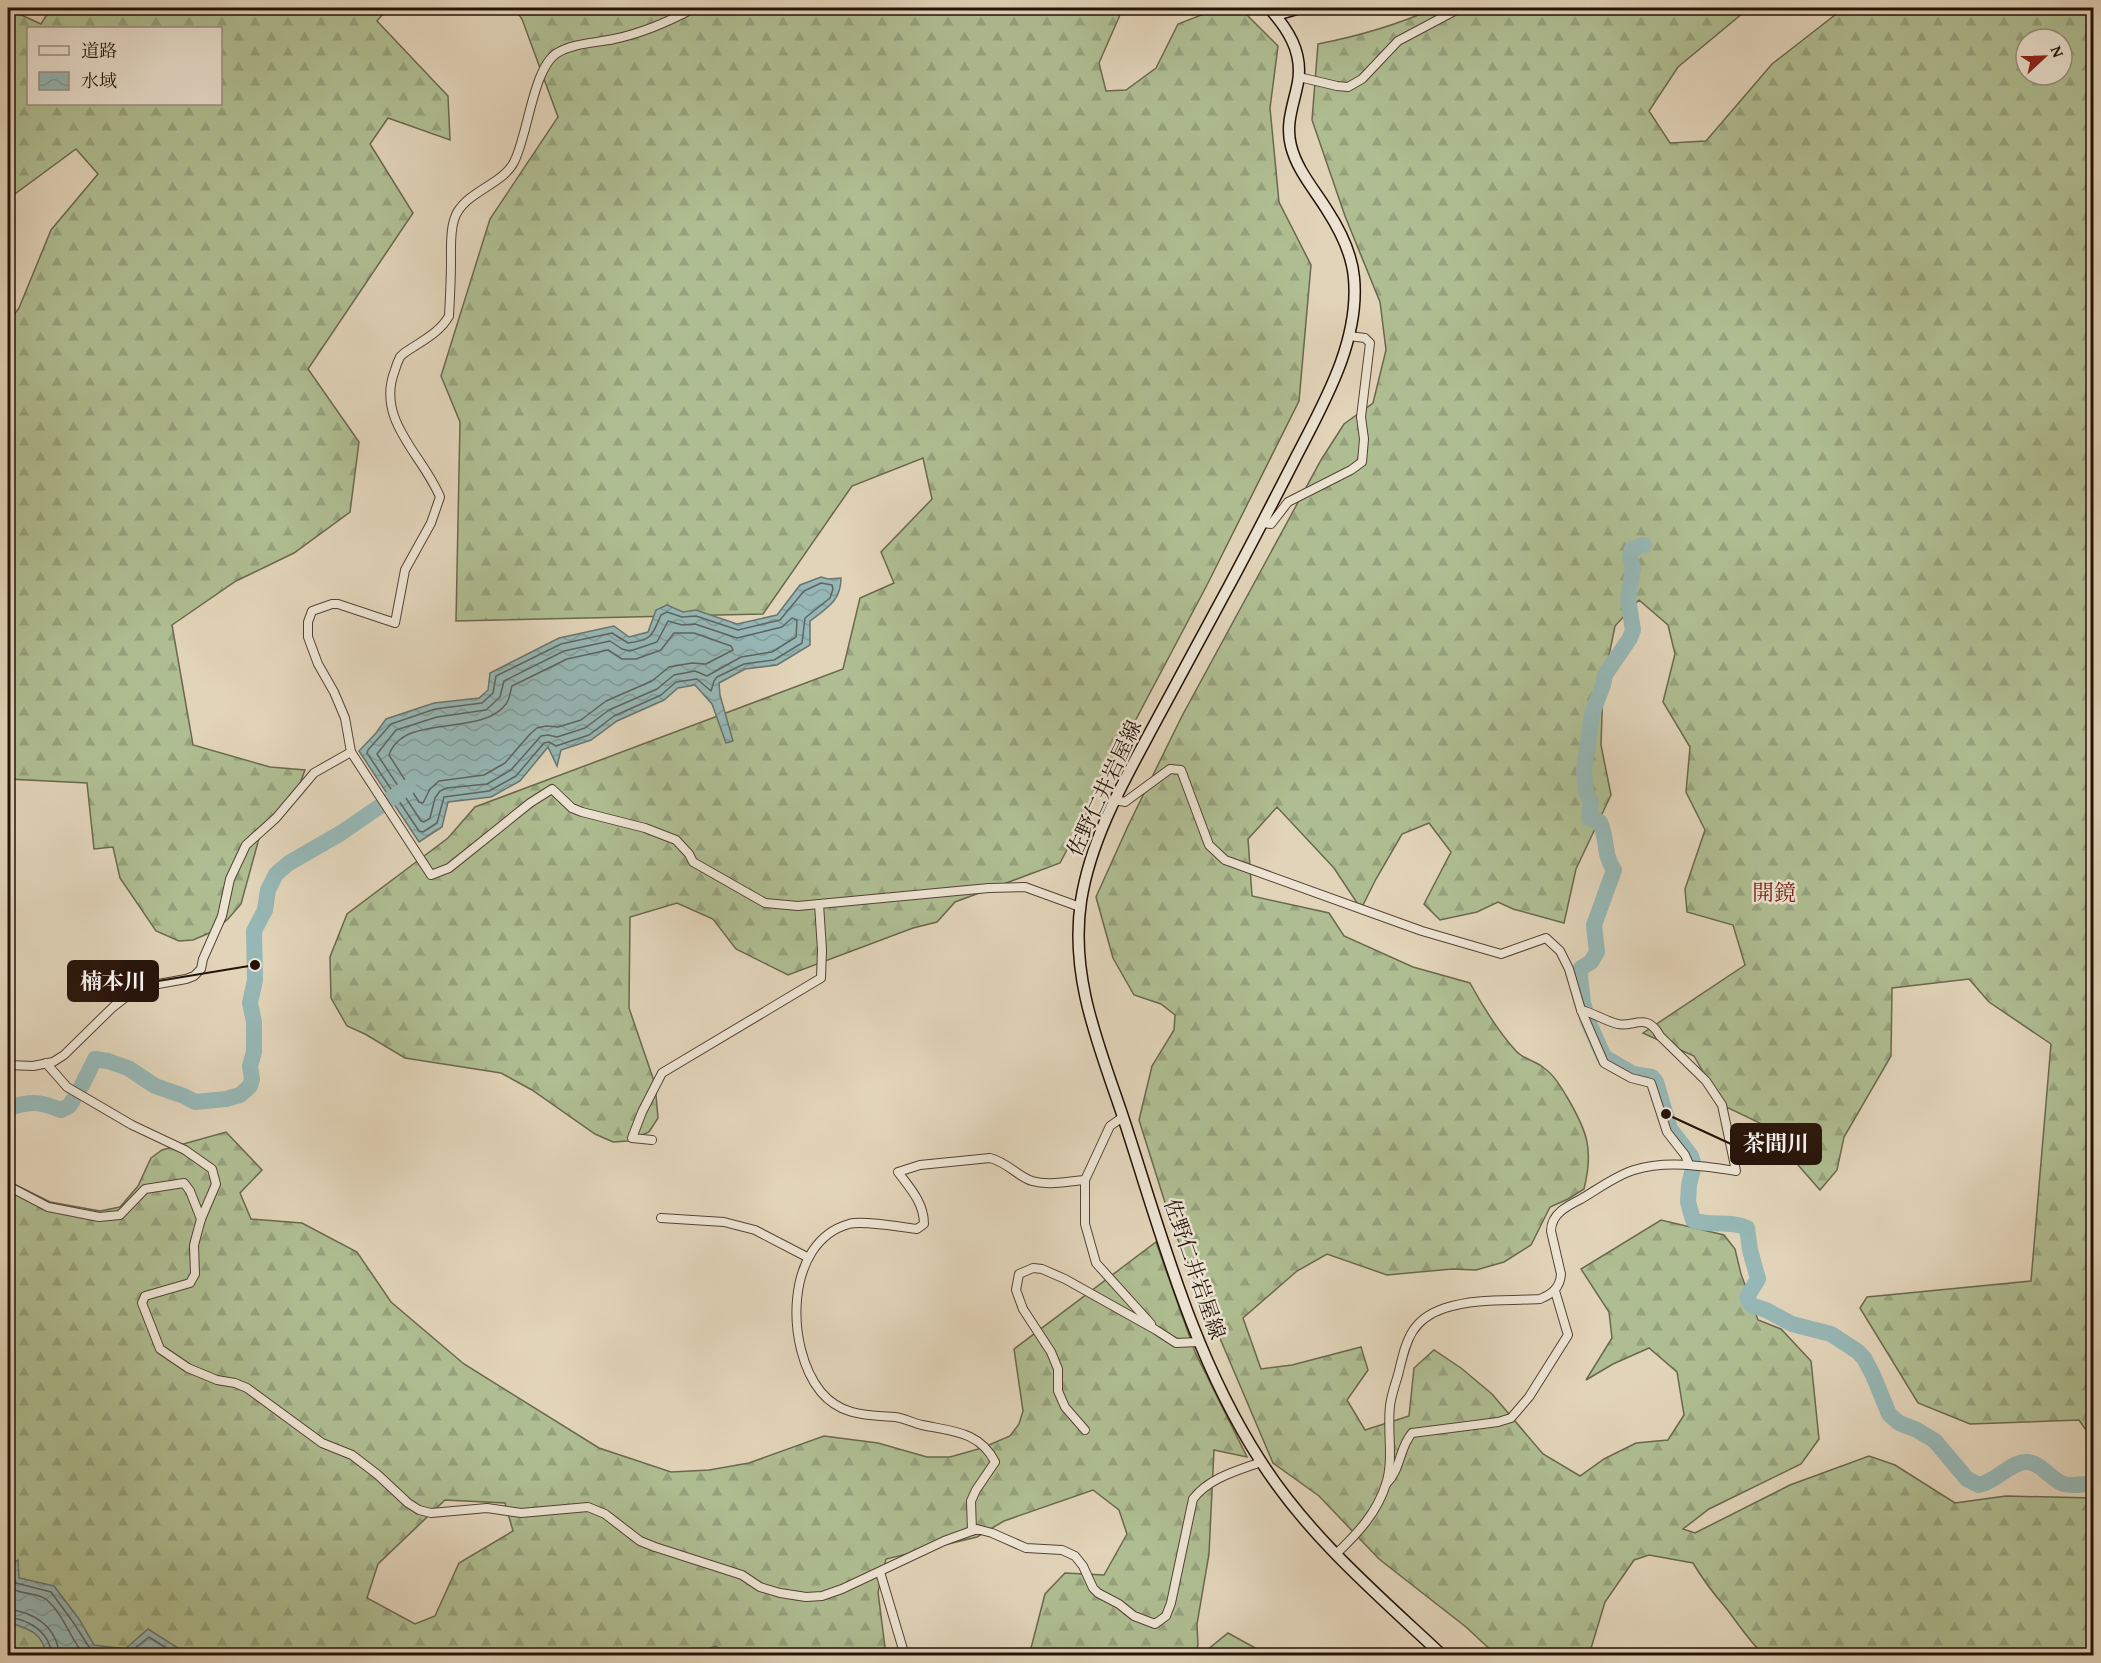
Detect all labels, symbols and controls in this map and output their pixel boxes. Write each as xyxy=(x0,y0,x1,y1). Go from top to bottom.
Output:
legend xyxy=(27,27,222,105)
north arrow xyxy=(2014,27,2074,87)
text: 道路 xyxy=(81,37,117,64)
text: N xyxy=(2045,42,2071,61)
text: 水域 xyxy=(81,67,117,94)
street label: 佐野仁井岩屋線 xyxy=(1059,715,1149,861)
district label: 開鏡 xyxy=(1752,876,1796,908)
callout: 楠本川 xyxy=(68,961,158,1001)
text: 楠本川 xyxy=(80,965,146,997)
callout: 茶間川 xyxy=(1731,1124,1821,1164)
text: 茶間川 xyxy=(1743,1127,1809,1159)
street label: 佐野仁井岩屋線 xyxy=(1156,1194,1234,1344)

